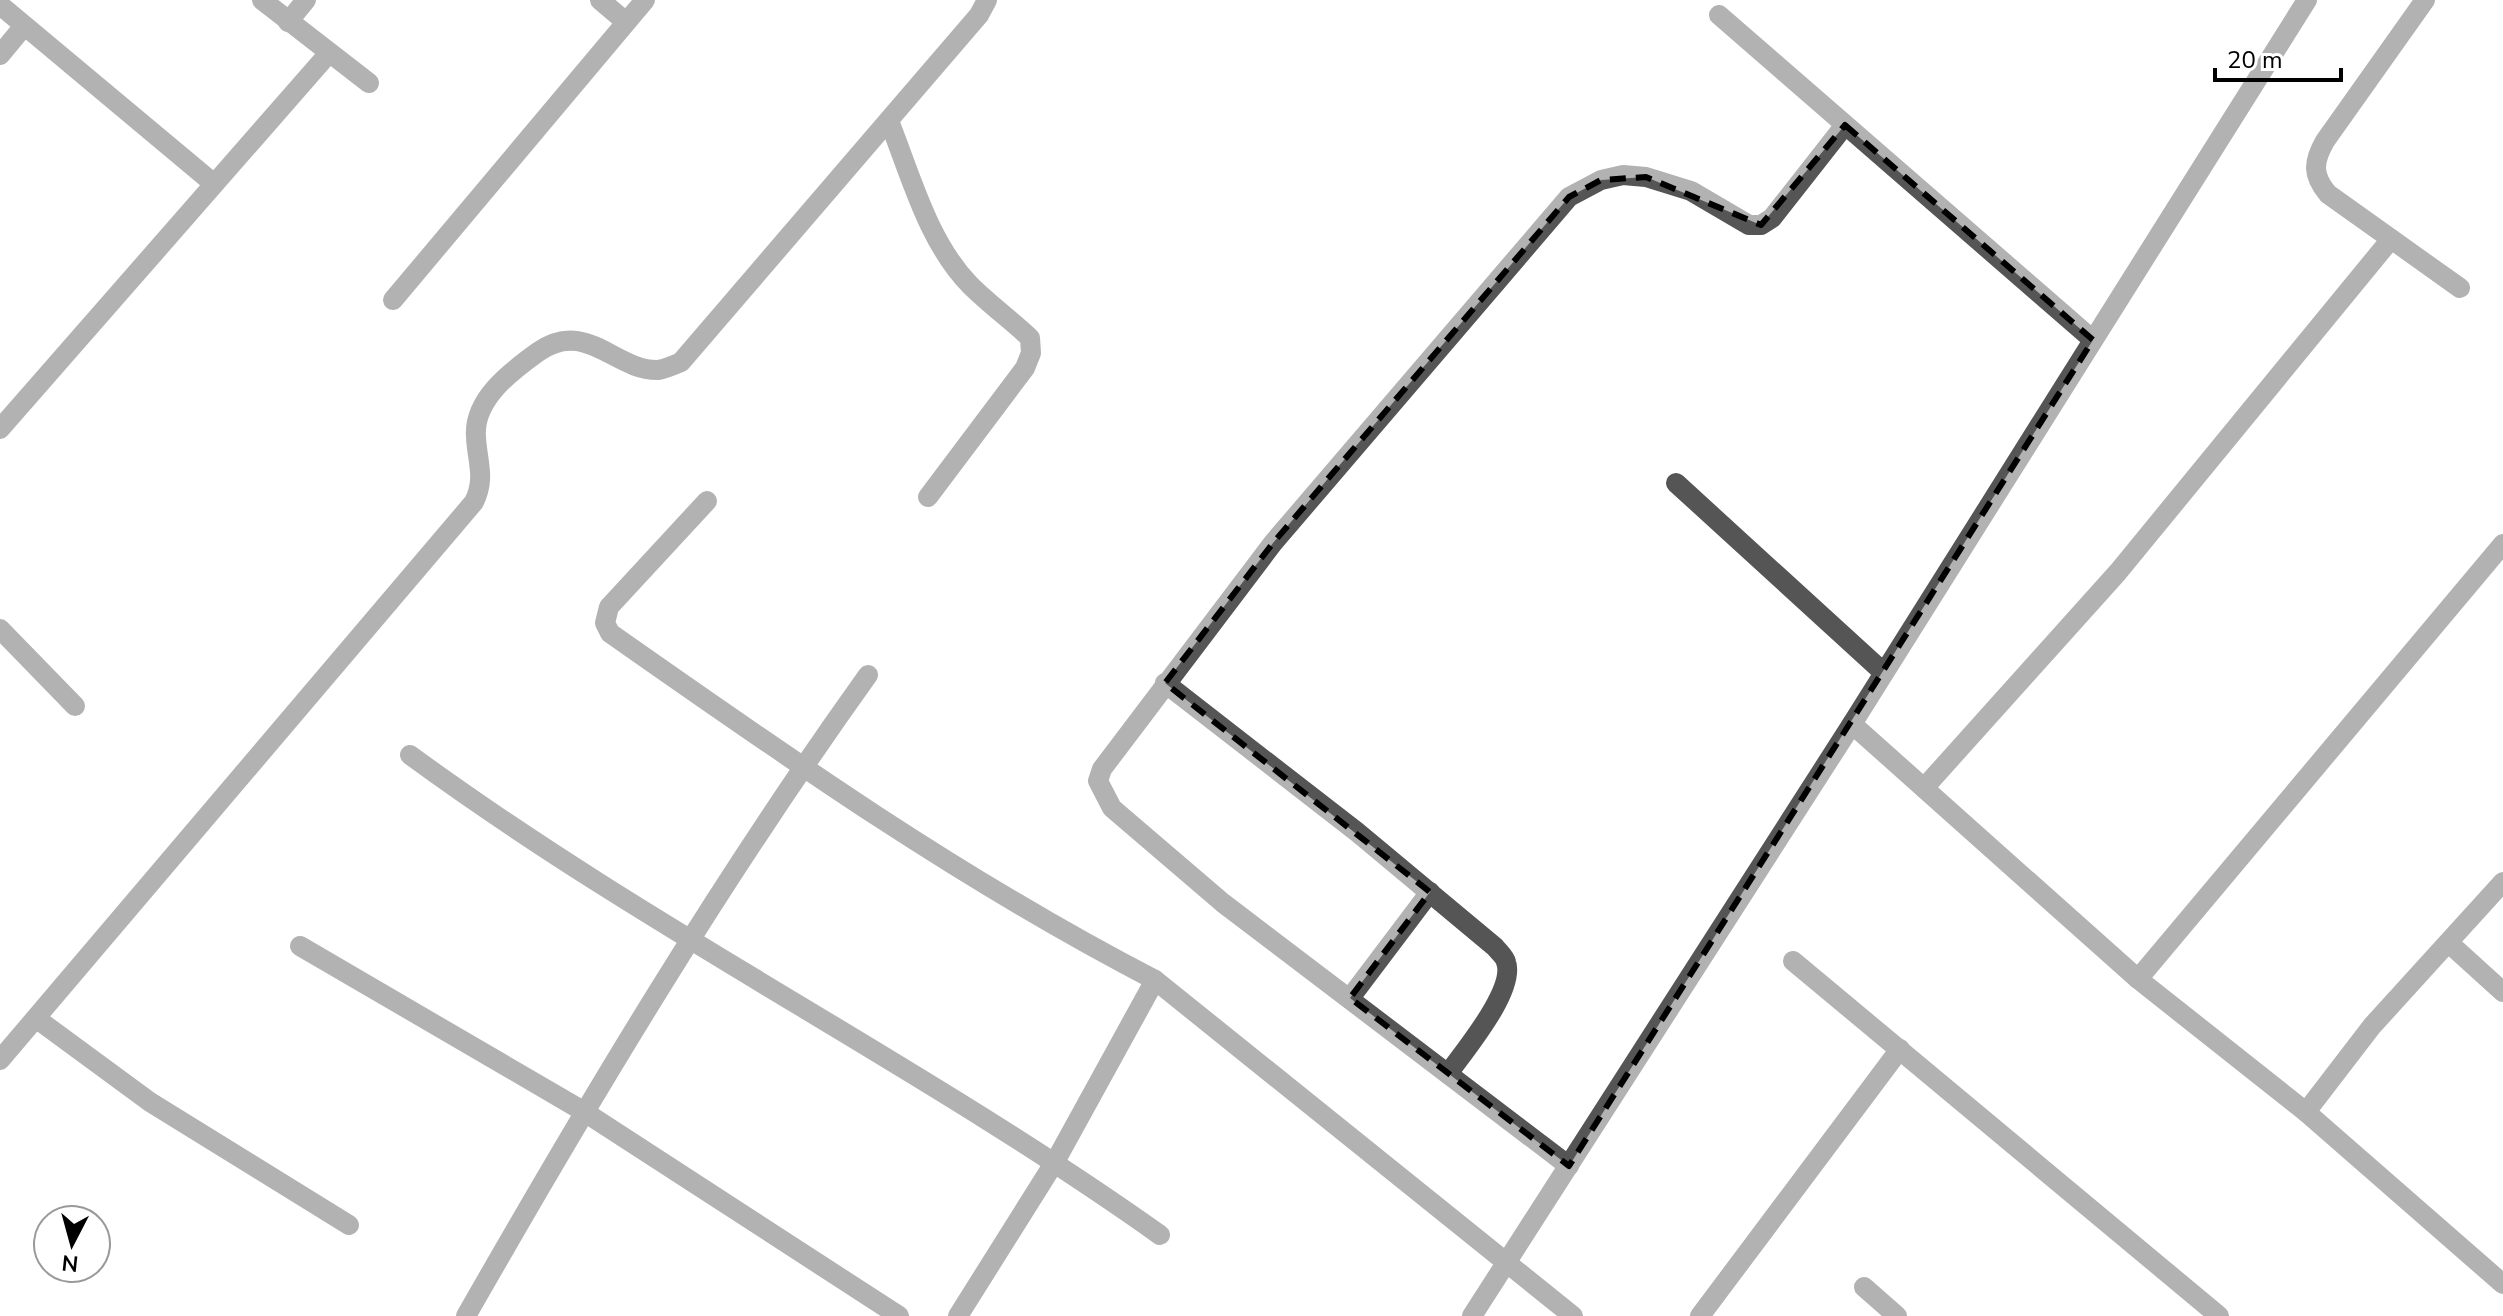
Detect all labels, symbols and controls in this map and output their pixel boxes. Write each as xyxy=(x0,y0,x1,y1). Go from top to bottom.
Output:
scale bar xyxy=(2215,32,2341,82)
text: 20 m xyxy=(2227,44,2283,76)
north arrow xyxy=(32,1204,112,1284)
text: N xyxy=(60,1247,80,1279)

